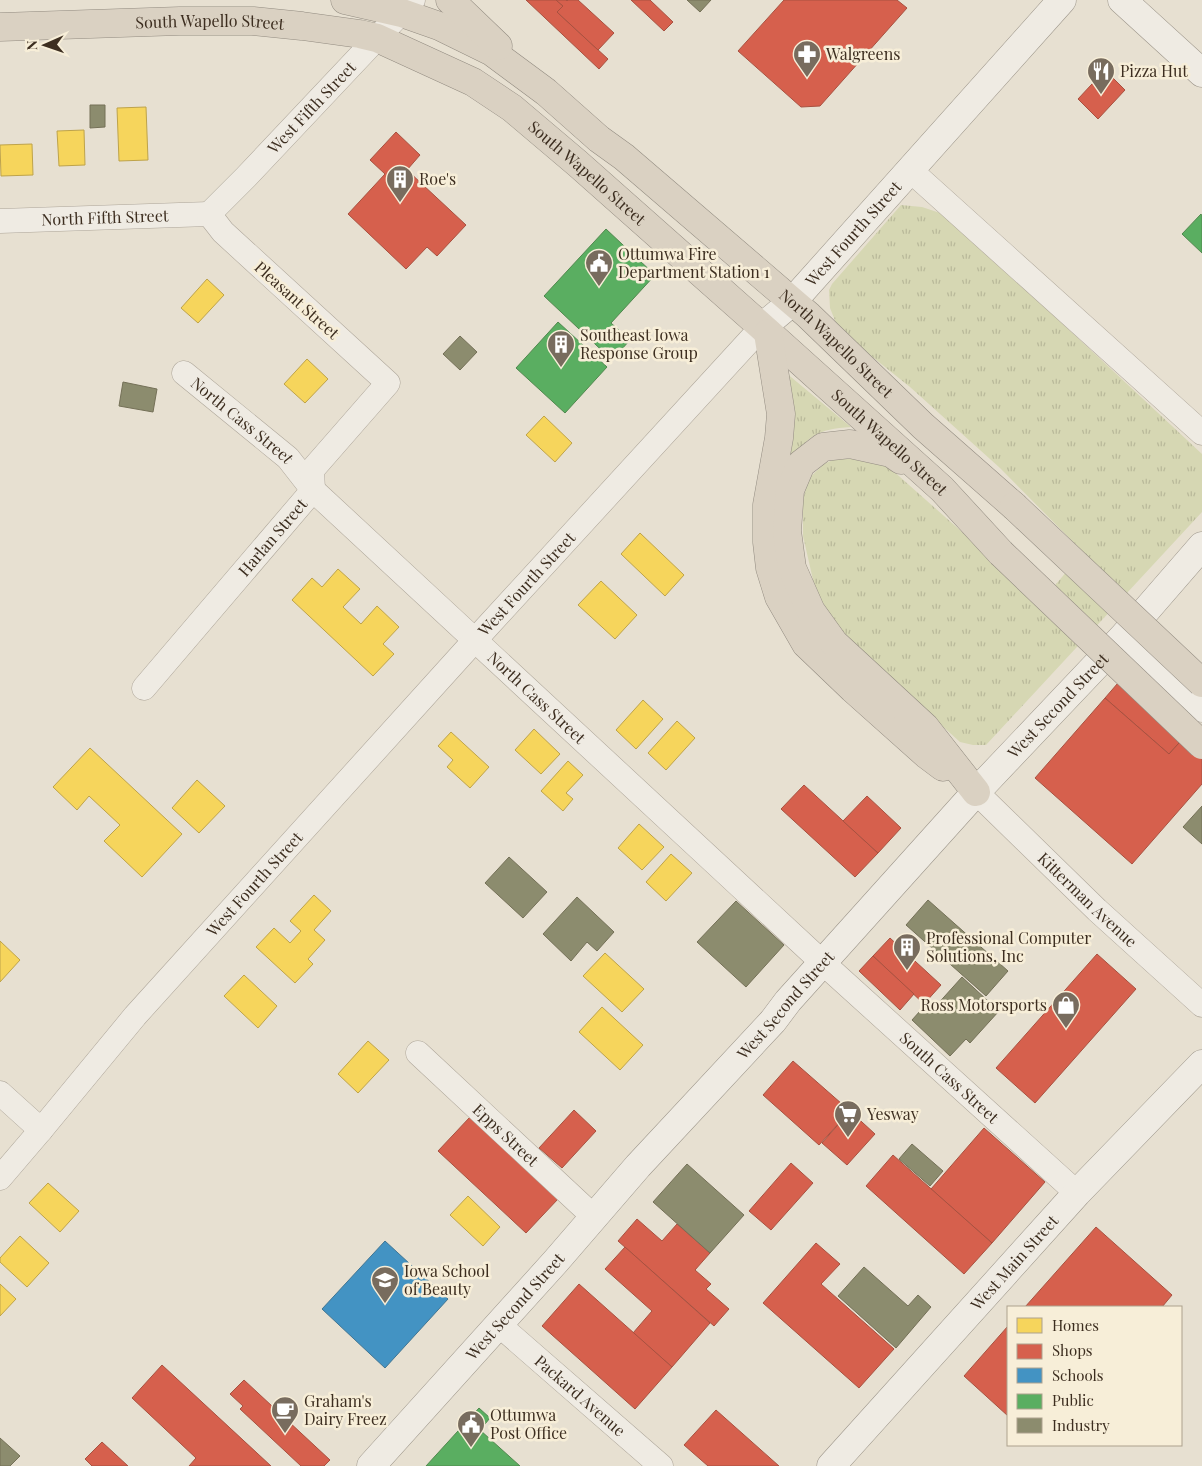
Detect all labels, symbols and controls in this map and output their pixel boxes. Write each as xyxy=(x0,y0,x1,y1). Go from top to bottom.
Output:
street label: South Wapello Street xyxy=(135,10,286,34)
north arrow xyxy=(20,20,70,70)
pharmacy icon: Walgreens xyxy=(792,39,822,78)
text: N xyxy=(22,40,41,51)
place label: Walgreens xyxy=(825,43,900,64)
street label: West Fifth Street xyxy=(262,56,360,158)
restaurant icon: Pizza Hut xyxy=(1086,56,1116,95)
place label: Pizza Hut xyxy=(1120,60,1188,81)
street label: South Wapello Street xyxy=(524,115,651,229)
building icon: Roe's xyxy=(385,164,415,203)
place label: Roe's xyxy=(419,168,456,189)
street label: West Fourth Street xyxy=(800,176,906,291)
street label: North Fifth Street xyxy=(41,204,169,230)
place label: Ottumwa Fire Department Station 1 xyxy=(618,243,770,282)
public building icon: Ottumwa Fire Department Station 1 xyxy=(584,248,614,287)
street label: Pleasant Street xyxy=(251,256,344,343)
street label: North Wapello Street xyxy=(775,284,898,402)
place label: Southeast Iowa Response Group xyxy=(580,324,698,363)
building icon: Southeast Iowa Response Group xyxy=(546,329,576,368)
street label: North Cass Street xyxy=(187,372,299,467)
street label: South Wapello Street xyxy=(828,384,953,499)
street label: Harlan Street xyxy=(233,494,312,580)
street label: West Fourth Street xyxy=(472,527,579,641)
street label: North Cass Street xyxy=(484,646,591,748)
street label: West Second Street xyxy=(1002,648,1113,763)
street label: West Fourth Street xyxy=(201,827,307,941)
street label: Kitterman Avenue xyxy=(1034,847,1142,951)
place label: Professional Computer Solutions, Inc xyxy=(926,927,1091,966)
building icon: Professional Computer Solutions, Inc xyxy=(892,932,922,971)
street label: West Second Street xyxy=(731,946,838,1064)
shop icon: Ross Motorsports xyxy=(1051,990,1081,1029)
place label: Ross Motorsports xyxy=(920,994,1047,1015)
street label: South Cass Street xyxy=(896,1027,1004,1127)
street label: Epps Street xyxy=(469,1099,544,1170)
supermarket icon: Yesway xyxy=(833,1099,863,1138)
place label: Yesway xyxy=(866,1103,919,1124)
street label: West Main Street xyxy=(965,1210,1063,1315)
street label: West Second Street xyxy=(460,1248,569,1365)
place label: Iowa School of Beauty xyxy=(404,1260,490,1299)
school or university icon: Iowa School of Beauty xyxy=(370,1265,400,1304)
legend xyxy=(1007,1306,1182,1446)
text: Homes xyxy=(1052,1315,1099,1335)
text: Shops xyxy=(1052,1340,1093,1360)
street label: Packard Avenue xyxy=(531,1350,630,1441)
text: Schools xyxy=(1052,1365,1104,1385)
place label: Graham's Dairy Freez xyxy=(304,1390,387,1429)
text: Public xyxy=(1052,1390,1094,1410)
cafe icon: Graham's Dairy Freez xyxy=(270,1395,300,1434)
place label: Ottumwa Post Office xyxy=(490,1404,567,1443)
public building icon: Ottumwa Post Office xyxy=(456,1409,486,1448)
text: Industry xyxy=(1052,1415,1110,1435)

